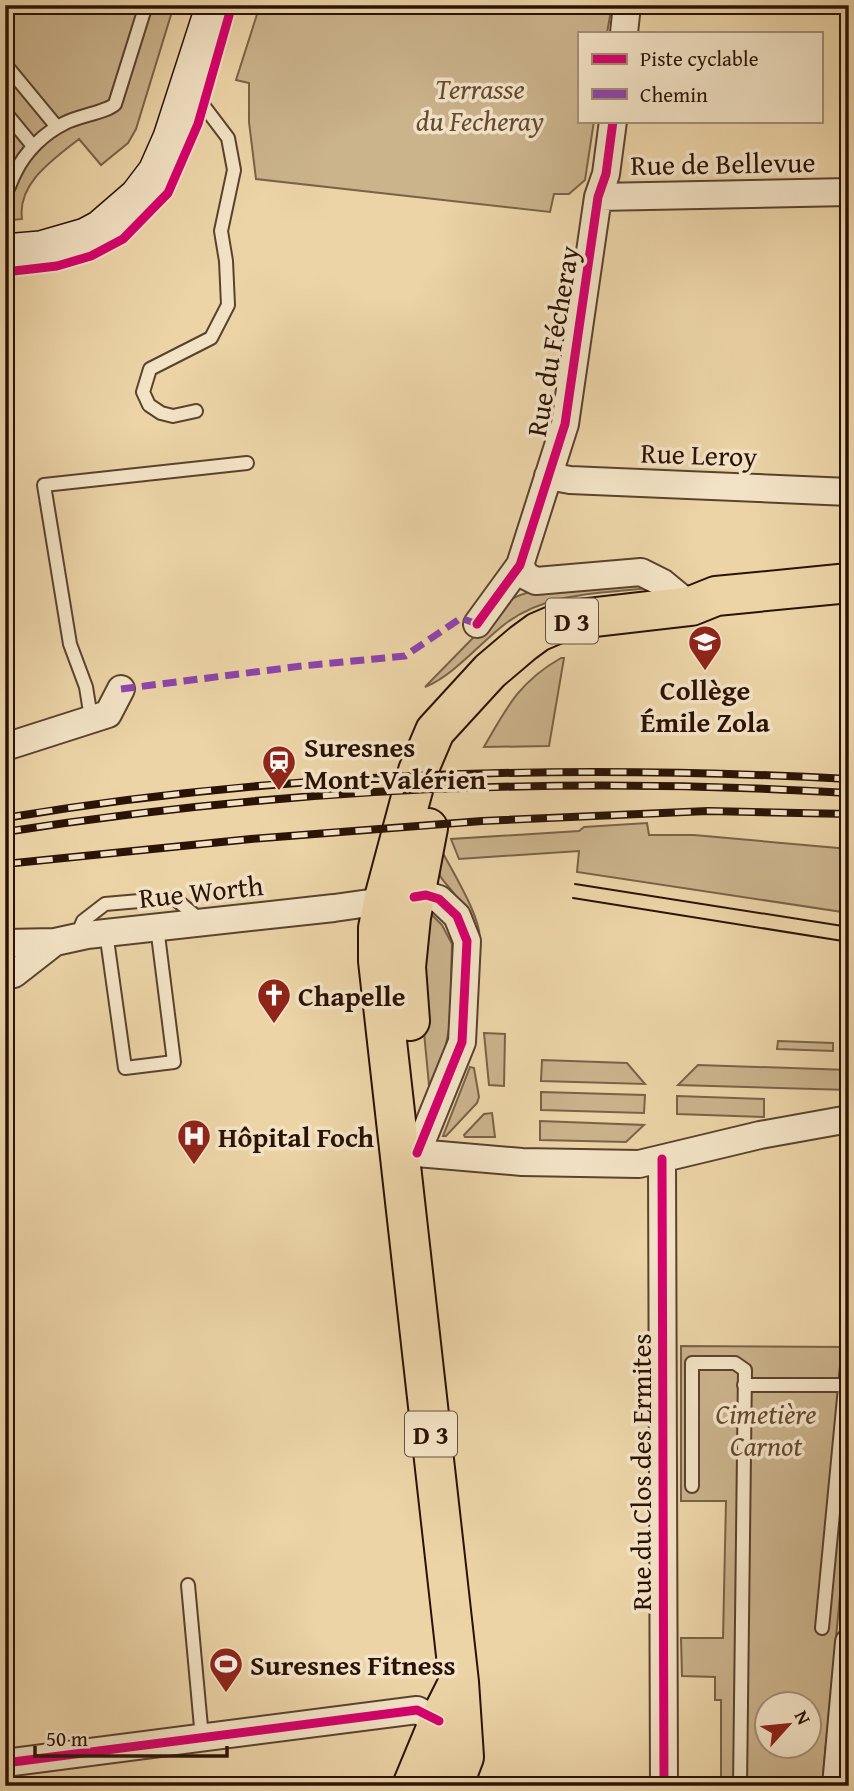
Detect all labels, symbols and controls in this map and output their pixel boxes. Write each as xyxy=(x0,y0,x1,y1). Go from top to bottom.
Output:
legend xyxy=(578,32,822,122)
text: Piste cyclable xyxy=(640,43,759,74)
park label: Terrasse du Fecheray xyxy=(416,68,544,141)
text: Chemin xyxy=(640,79,708,110)
street label: Rue de Bellevue xyxy=(630,141,816,185)
street label: Rue du Fécheray xyxy=(515,242,589,440)
street label: Rue Leroy xyxy=(640,431,758,477)
road number: D 3 xyxy=(546,598,598,643)
school or university icon: Collège Émile Zola xyxy=(686,623,724,672)
place label: Collège Émile Zola xyxy=(640,669,770,742)
place label: Suresnes Mont-Valérien xyxy=(304,726,486,799)
station icon: Suresnes Mont-Valérien xyxy=(260,743,298,792)
street label: Rue Worth xyxy=(137,864,265,918)
place label: Chapelle xyxy=(298,975,406,1016)
church icon: Chapelle xyxy=(255,976,293,1025)
place label: Hôpital Foch xyxy=(218,1116,374,1157)
hospital icon: Hôpital Foch xyxy=(175,1117,213,1166)
street label: Rue du Clos des Ermites xyxy=(620,1333,661,1611)
park label: Cimetière Carnot xyxy=(715,1393,817,1466)
road number: D 3 xyxy=(405,1412,457,1456)
place label: Suresnes Fitness xyxy=(250,1644,456,1685)
sports icon: Suresnes Fitness xyxy=(207,1645,245,1694)
north arrow xyxy=(752,1690,822,1760)
text: N xyxy=(788,1705,819,1730)
scale bar xyxy=(35,1714,228,1758)
text: 50 m xyxy=(46,1723,88,1754)

